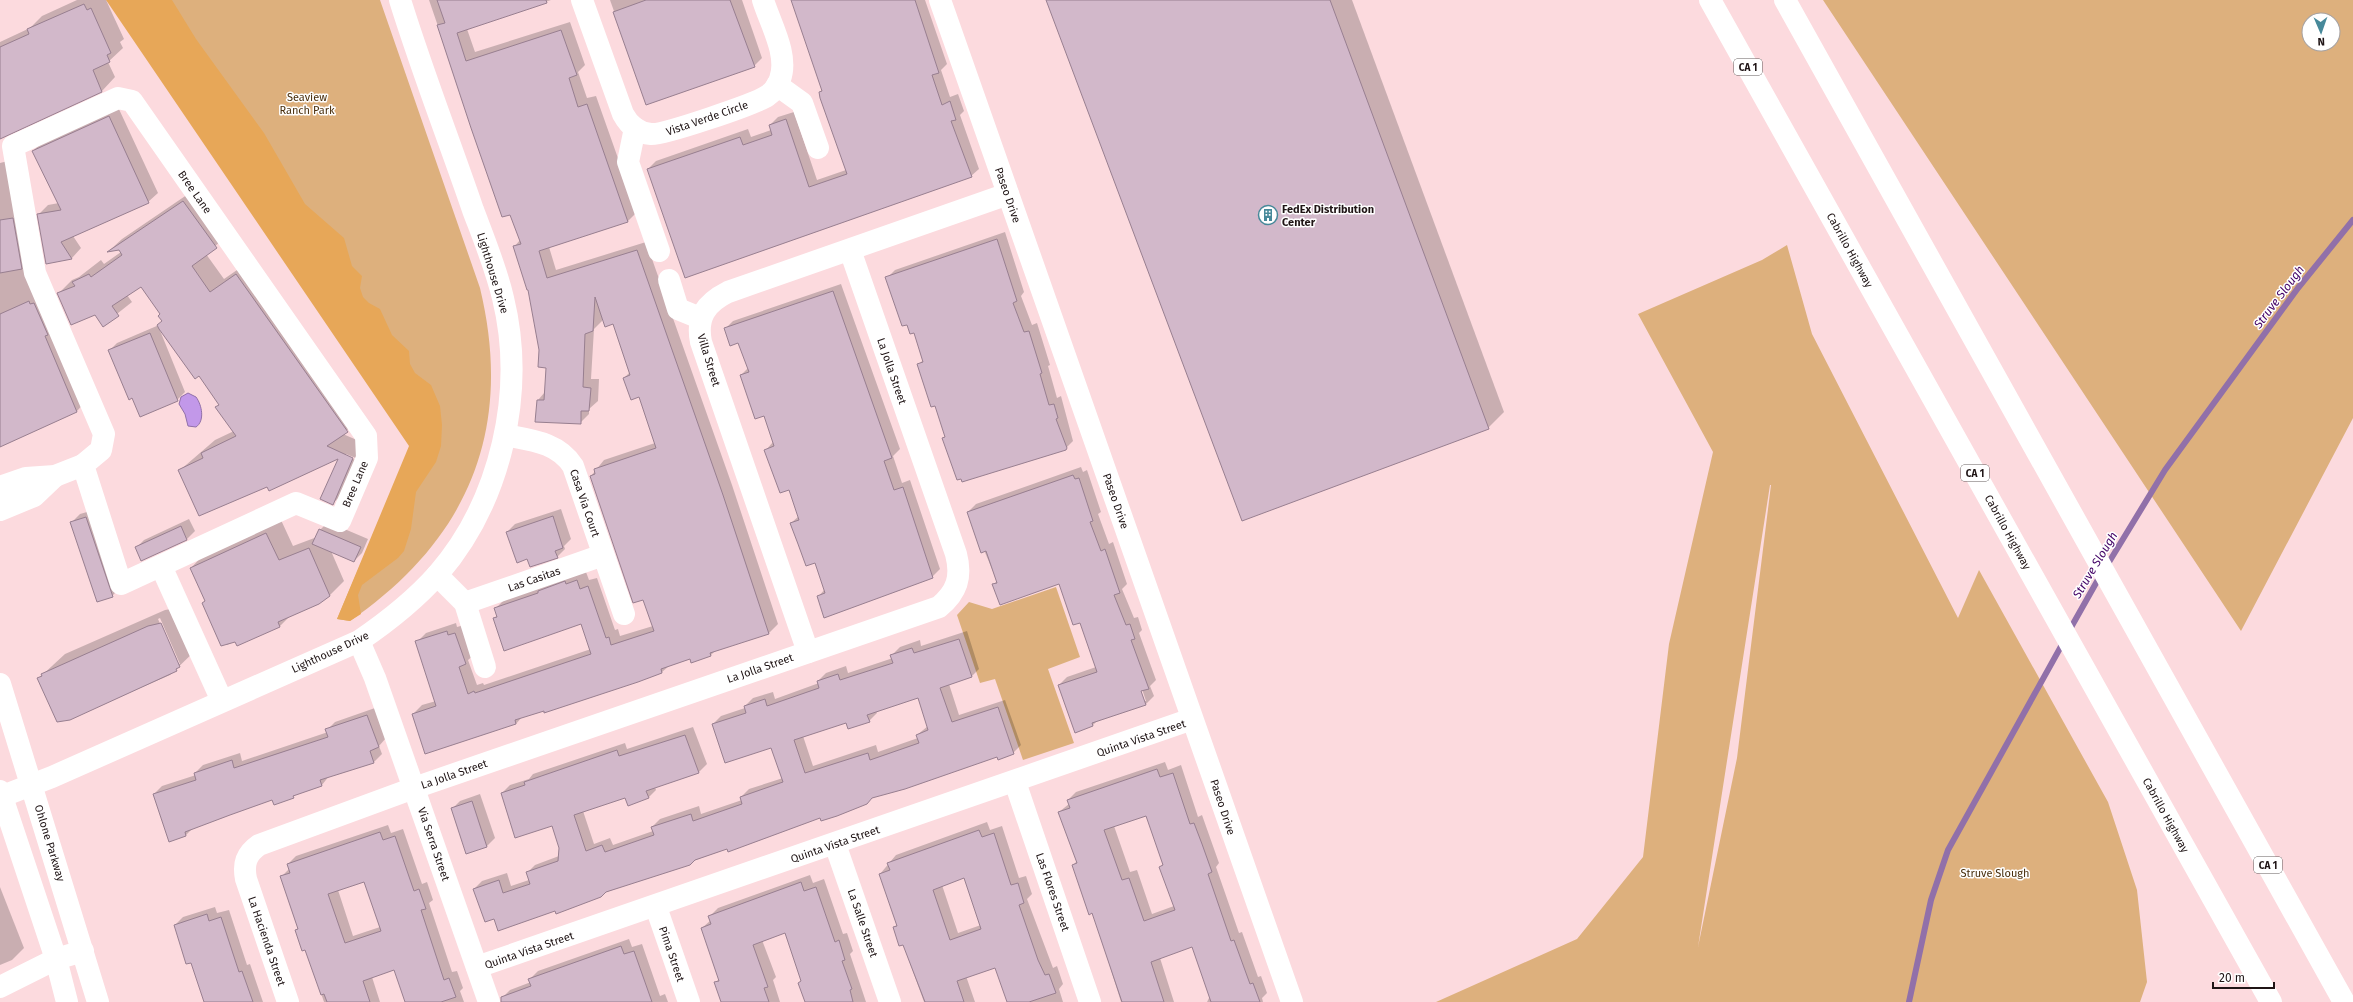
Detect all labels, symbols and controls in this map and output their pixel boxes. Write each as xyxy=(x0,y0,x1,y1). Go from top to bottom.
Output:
north arrow xyxy=(2301,12,2341,52)
text: N xyxy=(2317,35,2325,48)
road number: CA 1 xyxy=(1734,59,1762,75)
park label: Seaview Ranch Park xyxy=(279,91,335,117)
street label: Vista Verde Circle xyxy=(664,98,750,139)
street label: Paseo Drive xyxy=(992,166,1023,225)
street label: Bree Lane xyxy=(175,168,214,216)
place label: FedEx Distribution Center xyxy=(1282,203,1374,229)
building icon: FedEx Distribution Center xyxy=(1257,204,1279,226)
street label: Cabrillo Highway xyxy=(1824,211,1876,290)
street label: Lighthouse Drive xyxy=(474,231,511,315)
water label: Struve Slough xyxy=(2250,263,2307,332)
street label: Villa Street xyxy=(694,332,723,388)
street label: La Jolla Street xyxy=(874,336,909,406)
street label: Bree Lane xyxy=(340,459,371,509)
road number: CA 1 xyxy=(1961,465,1989,481)
street label: Casa Via Court xyxy=(567,468,602,539)
street label: Paseo Drive xyxy=(1100,472,1131,531)
street label: Cabrillo Highway xyxy=(1982,493,2034,572)
water label: Struve Slough xyxy=(2069,529,2120,602)
street label: Las Casitas xyxy=(506,564,562,594)
street label: Lighthouse Drive xyxy=(289,629,371,676)
street label: La Jolla Street xyxy=(725,651,795,686)
street label: Quinta Vista Street xyxy=(1095,717,1187,760)
street label: La Jolla Street xyxy=(419,757,489,792)
street label: Cabrillo Highway xyxy=(2140,776,2192,855)
street label: Paseo Drive xyxy=(1207,778,1238,837)
street label: Ohlone Parkway xyxy=(32,803,68,884)
street label: Via Serra Street xyxy=(415,806,452,883)
street label: Quinta Vista Street xyxy=(789,823,881,866)
street label: Las Flores Street xyxy=(1033,851,1072,933)
road number: CA 1 xyxy=(2254,857,2282,873)
park label: Struve Slough xyxy=(1960,867,2030,880)
street label: La Salle Street xyxy=(845,887,880,959)
street label: La Hacienda Street xyxy=(245,895,288,988)
street label: Pima Street xyxy=(656,925,687,984)
street label: Quinta Vista Street xyxy=(483,929,575,972)
scale bar xyxy=(2213,964,2274,990)
text: 20 m xyxy=(2219,971,2245,985)

